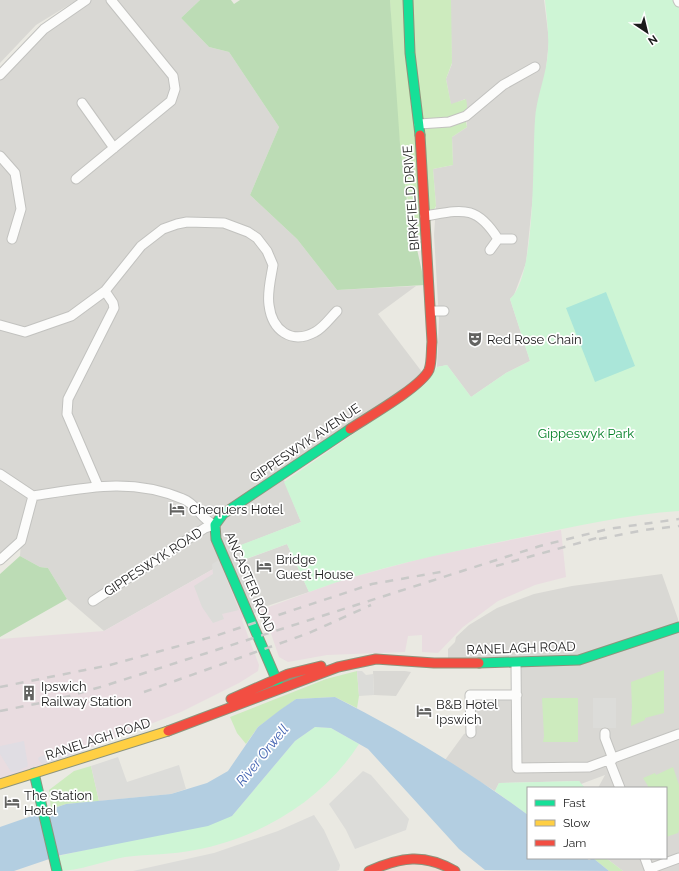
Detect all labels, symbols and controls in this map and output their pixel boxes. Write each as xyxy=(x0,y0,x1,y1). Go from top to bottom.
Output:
north arrow xyxy=(627,12,667,52)
text: N xyxy=(645,32,660,48)
street label: BIRKFIELD DRIVE xyxy=(400,145,422,251)
theatre icon: Red Rose Chain xyxy=(466,330,484,348)
place label: Red Rose Chain xyxy=(487,332,582,347)
street label: GIPPESWYK AVENUE xyxy=(247,400,363,486)
park label: Gippeswyk Park xyxy=(538,426,634,441)
hotel icon: Chequers Hotel xyxy=(168,500,186,518)
place label: Chequers Hotel xyxy=(189,502,284,517)
street label: GIPPESWYK ROAD xyxy=(101,525,205,599)
street label: ANCASTER ROAD xyxy=(222,529,278,635)
place label: Bridge Guest House xyxy=(276,552,354,582)
hotel icon: Bridge Guest House xyxy=(255,557,273,575)
street label: RANELAGH ROAD xyxy=(466,639,576,657)
place label: Ipswich Railway Station xyxy=(41,679,132,709)
building icon: Ipswich Railway Station xyxy=(20,684,38,702)
place label: B&B Hotel Ipswich xyxy=(436,697,498,727)
hotel icon: B&B Hotel Ipswich xyxy=(415,702,433,720)
street label: RANELAGH ROAD xyxy=(44,715,152,763)
water label: River Orwell xyxy=(232,721,292,789)
legend xyxy=(527,787,667,859)
place label: The Station Hotel xyxy=(24,788,92,818)
hotel icon: The Station Hotel xyxy=(3,793,21,811)
text: Fast xyxy=(563,796,586,810)
text: Slow xyxy=(563,816,590,830)
text: Jam xyxy=(563,836,586,850)

